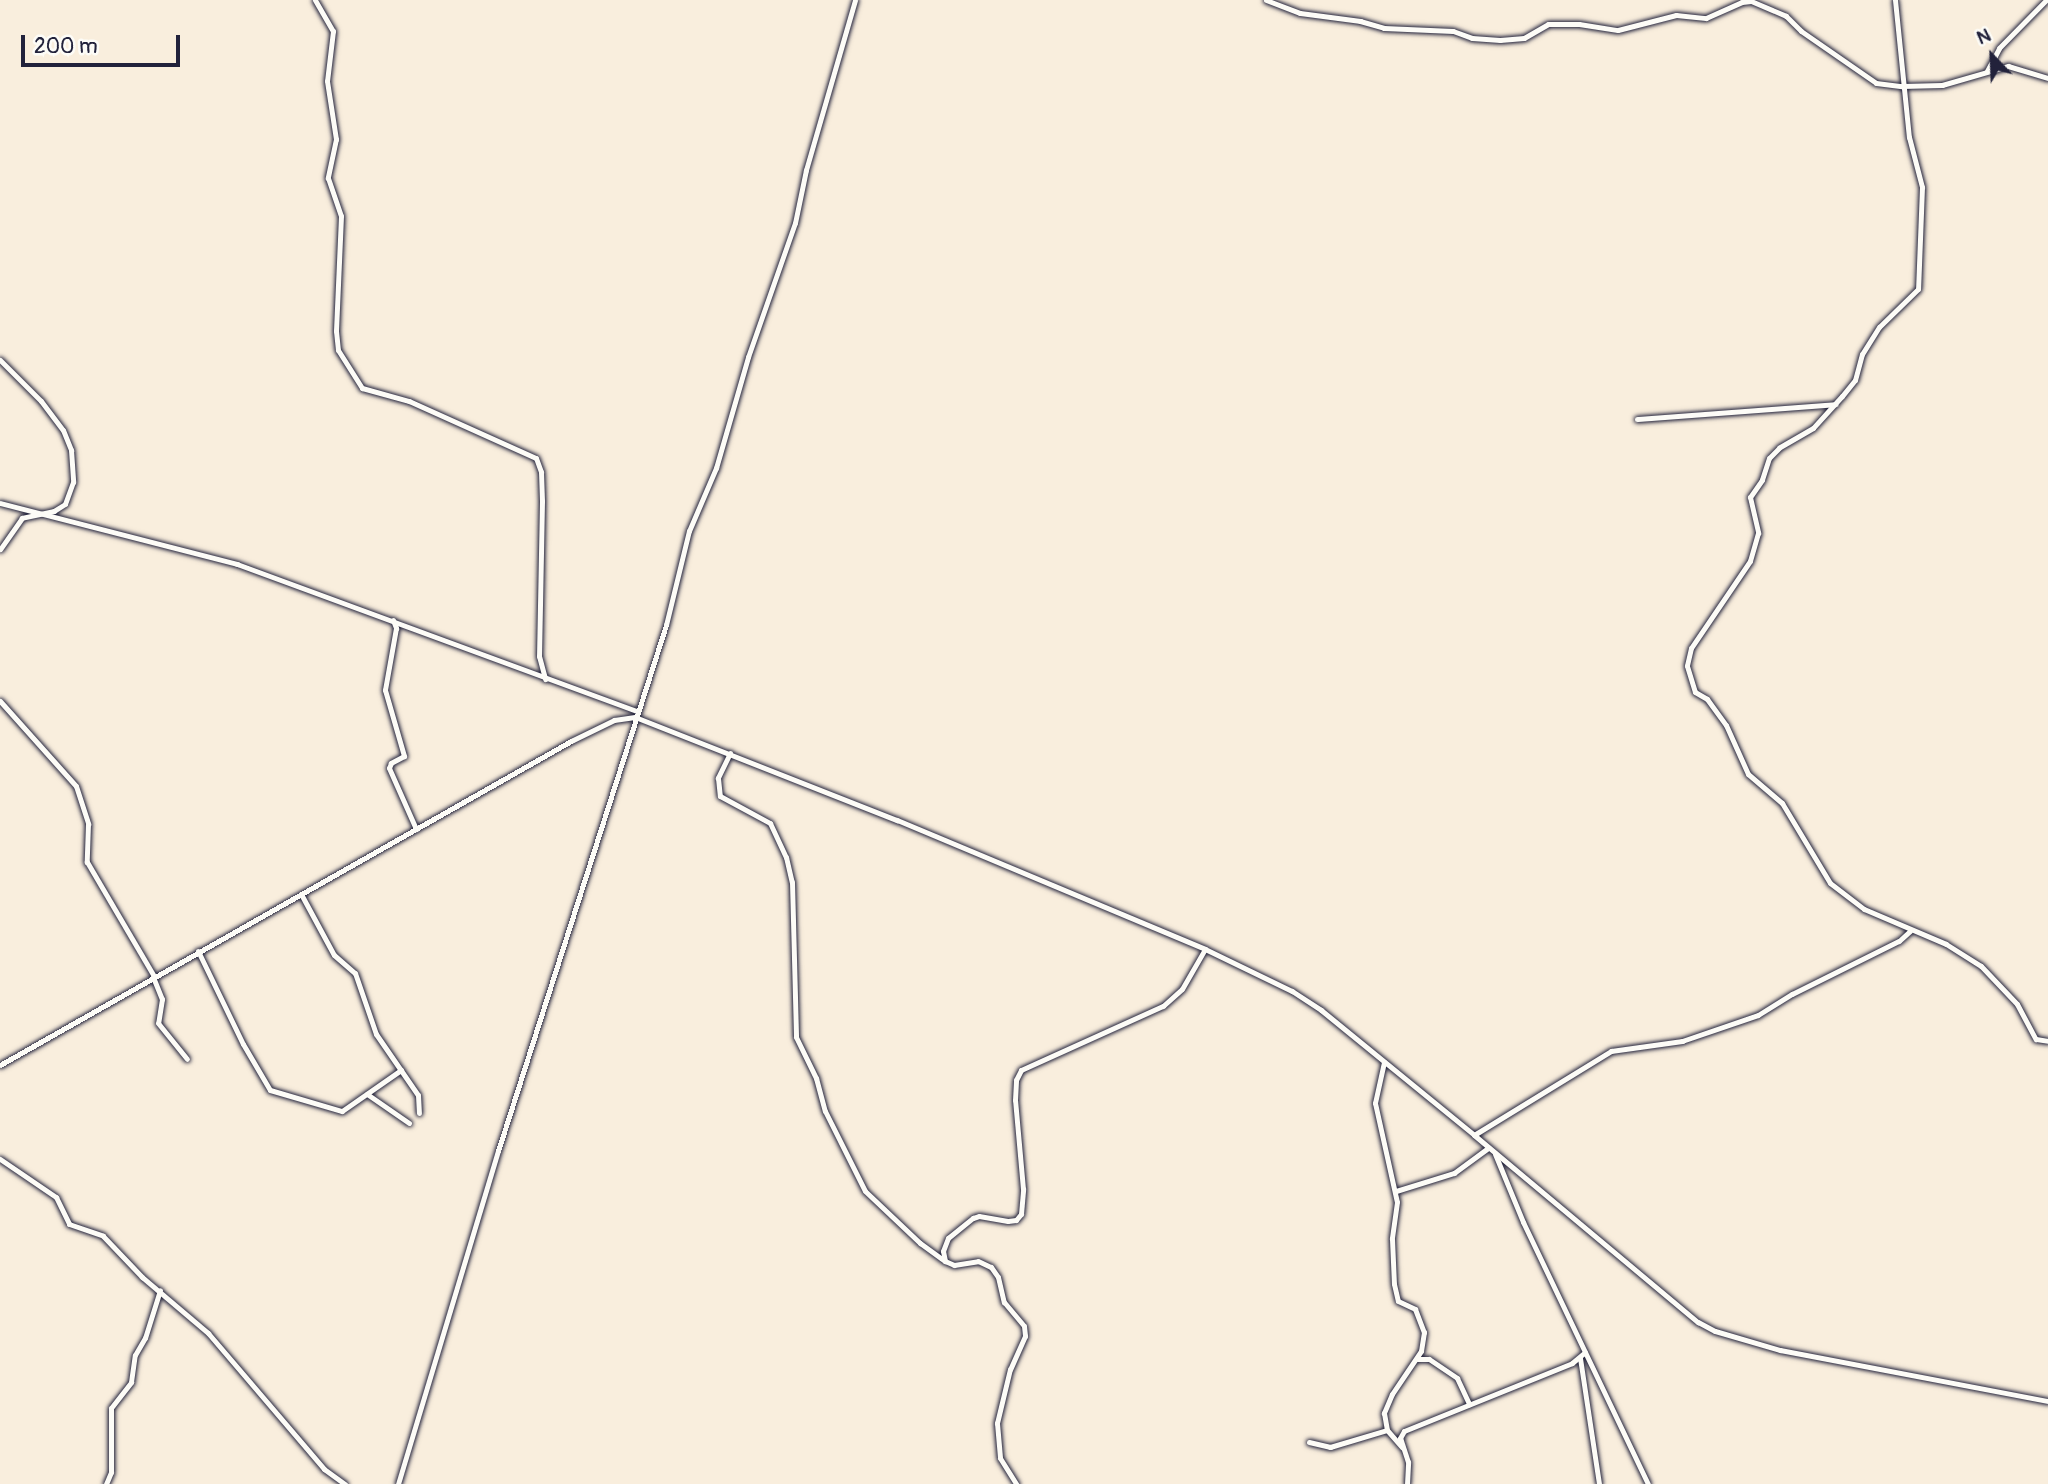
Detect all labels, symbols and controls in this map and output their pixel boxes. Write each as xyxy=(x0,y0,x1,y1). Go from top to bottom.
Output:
scale bar xyxy=(24,21,184,65)
north arrow xyxy=(1957,21,2027,91)
text: N xyxy=(1973,23,1994,50)
text: 200 m xyxy=(34,33,98,60)

